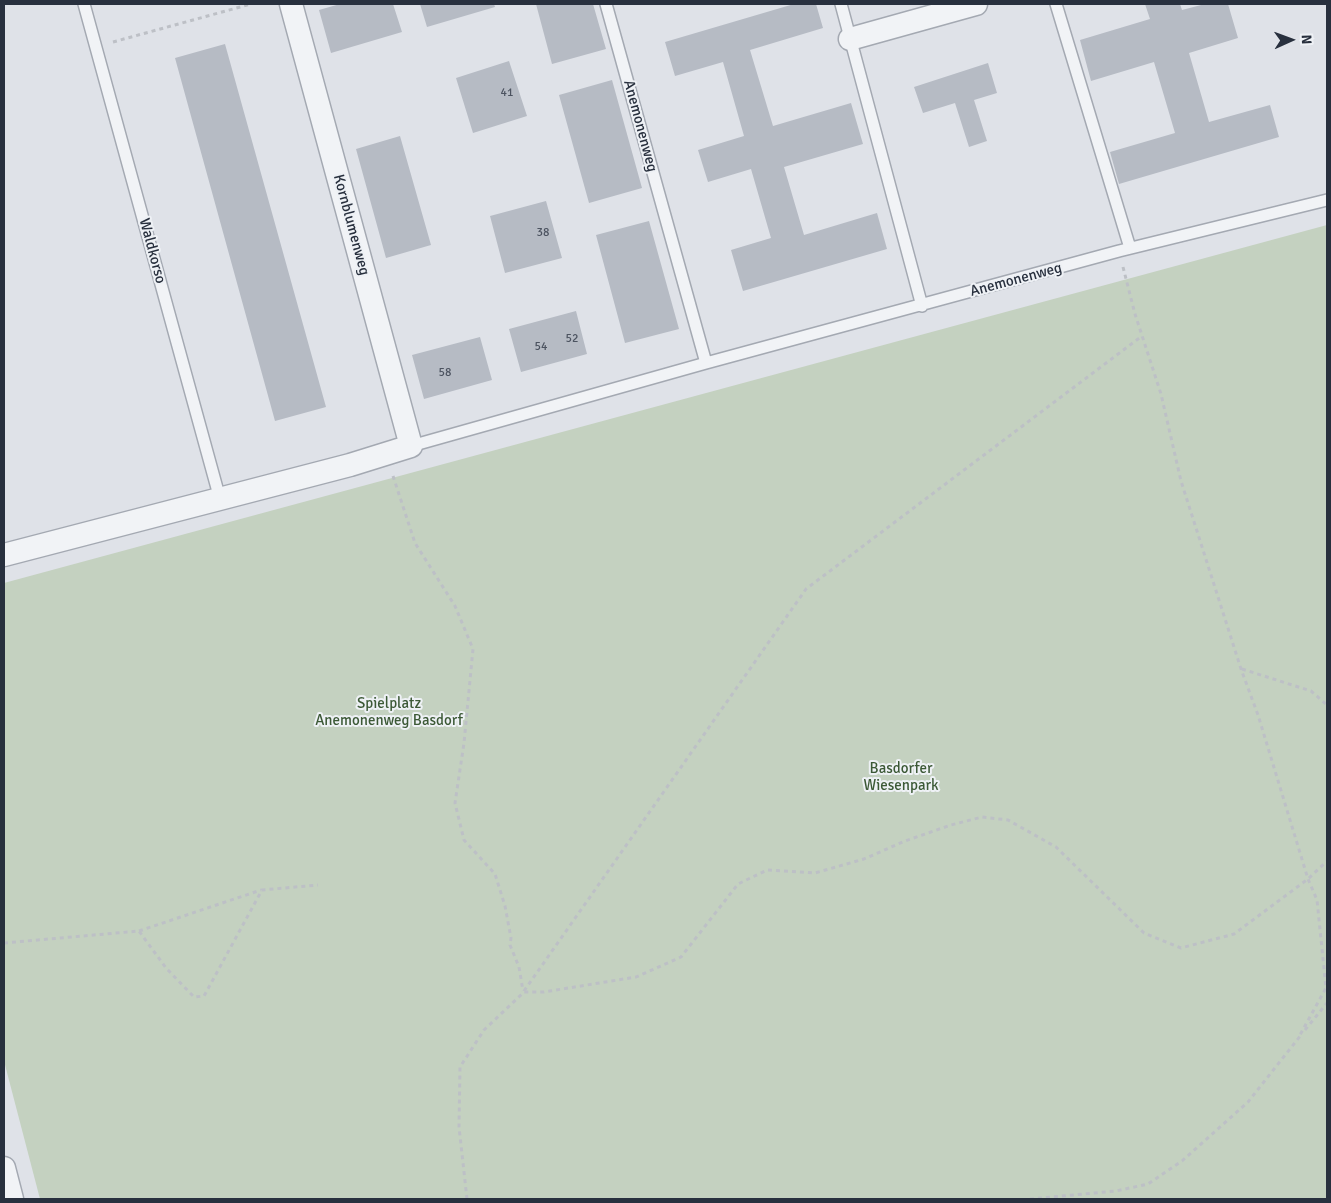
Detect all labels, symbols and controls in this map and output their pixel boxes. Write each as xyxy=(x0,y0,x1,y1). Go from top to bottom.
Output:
north arrow xyxy=(1266,15,1316,65)
text: N xyxy=(1298,34,1315,45)
street label: Anemonenweg xyxy=(619,78,661,174)
house number: 41 xyxy=(501,86,513,100)
street label: Kornblumenweg xyxy=(329,172,373,278)
street label: Waldkorso xyxy=(135,216,169,286)
house number: 38 xyxy=(537,226,549,240)
street label: Anemonenweg xyxy=(968,259,1064,301)
house number: 52 xyxy=(566,332,578,346)
house number: 54 xyxy=(535,340,547,354)
house number: 58 xyxy=(439,366,451,380)
park label: Spielplatz Anemonenweg Basdorf xyxy=(315,695,463,730)
park label: Basdorfer Wiesenpark xyxy=(863,760,939,795)

